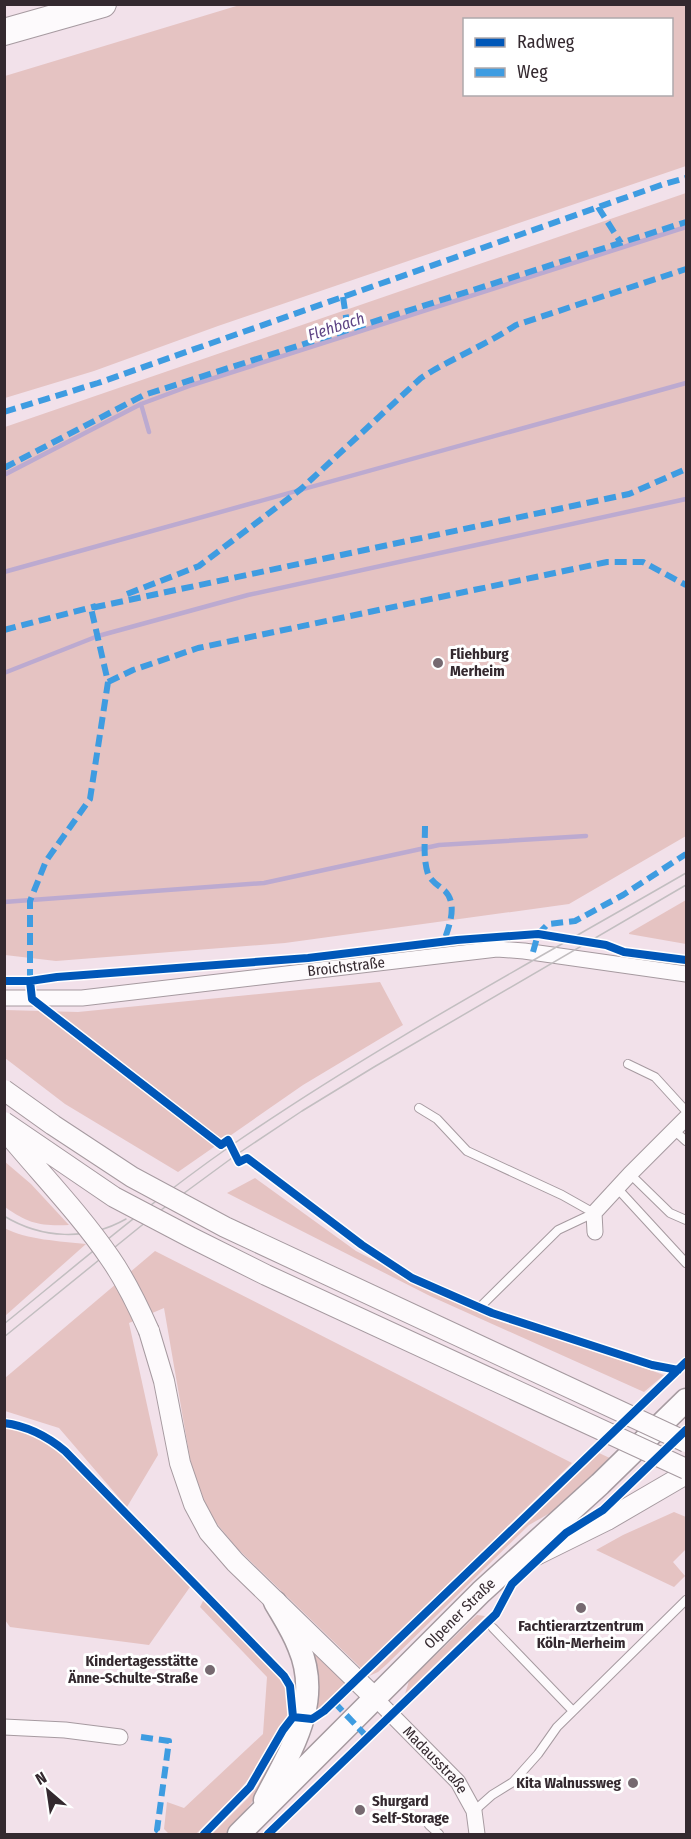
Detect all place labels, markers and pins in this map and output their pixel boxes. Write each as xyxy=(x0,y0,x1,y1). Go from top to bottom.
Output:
place label: Fliehburg Merheim xyxy=(450,645,509,680)
marker: Fliehburg Merheim xyxy=(431,656,445,670)
marker: Fachtierarztzentrum Köln-Merheim xyxy=(574,1601,588,1615)
place label: Fachtierarztzentrum Köln-Merheim xyxy=(518,1617,644,1652)
place label: Kindertagesstätte Änne-Schulte-Straße xyxy=(67,1652,198,1687)
marker: Kindertagesstätte Änne-Schulte-Straße xyxy=(203,1663,217,1677)
place label: Kita Walnussweg xyxy=(516,1774,622,1792)
marker: Kita Walnussweg xyxy=(626,1776,640,1790)
place label: Shurgard Self-Storage xyxy=(372,1792,449,1827)
marker: Shurgard Self-Storage xyxy=(353,1803,367,1817)

